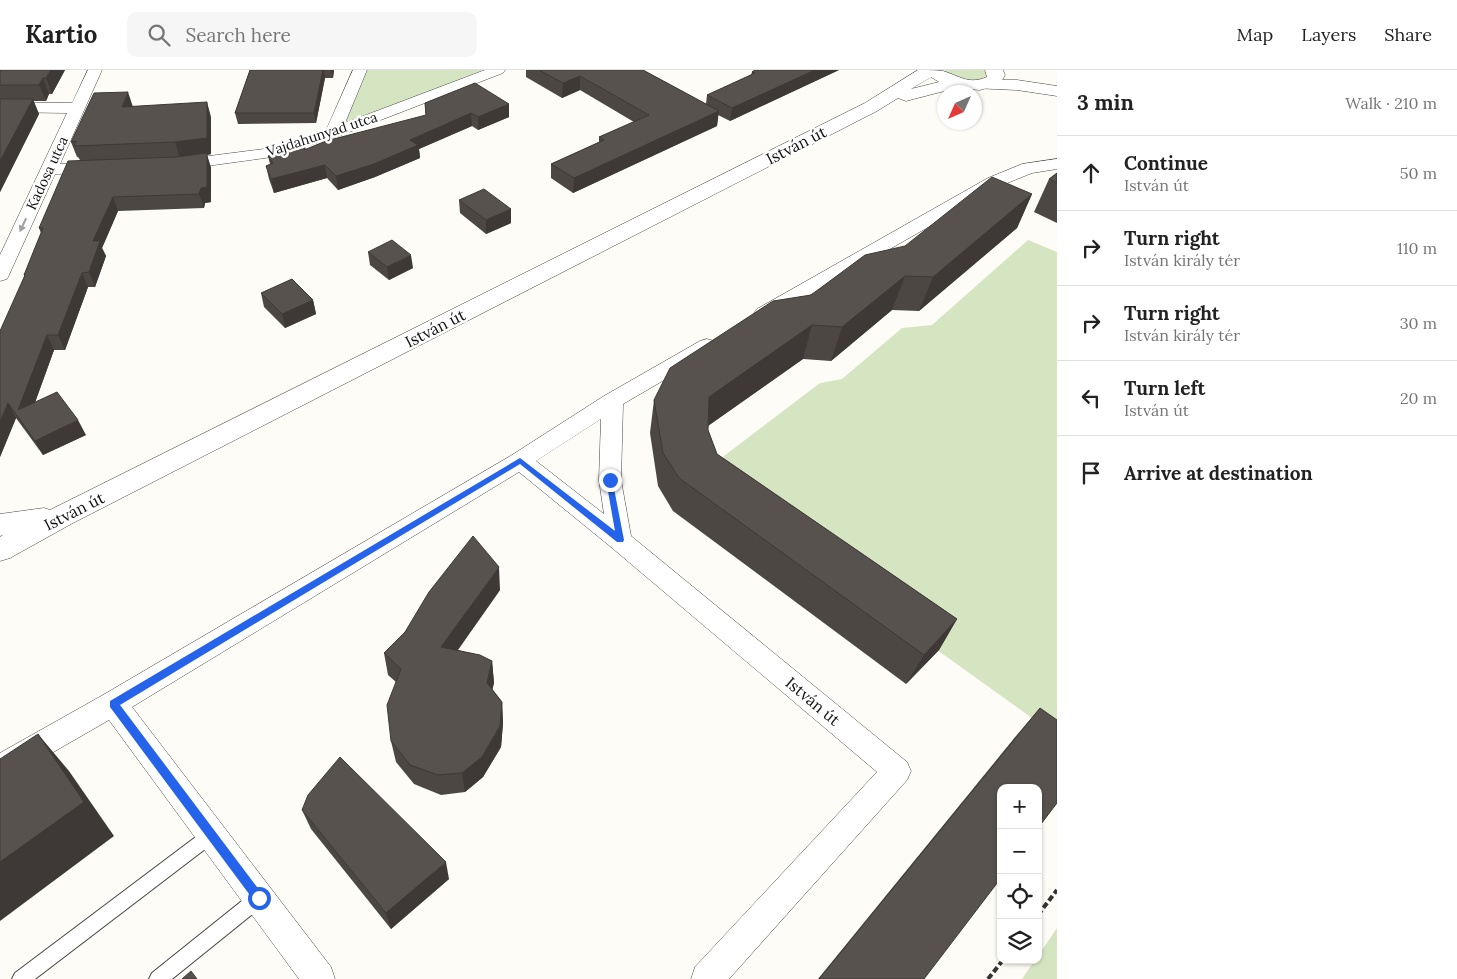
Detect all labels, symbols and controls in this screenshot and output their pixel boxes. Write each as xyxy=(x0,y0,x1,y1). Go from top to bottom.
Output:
search box xyxy=(127,12,477,57)
text: Kartio xyxy=(25,19,97,50)
icon: search xyxy=(145,21,173,49)
text: Search here xyxy=(185,23,291,47)
text: Map xyxy=(1237,23,1273,46)
text: Layers xyxy=(1301,23,1356,46)
text: Share xyxy=(1384,23,1432,46)
north arrow xyxy=(937,85,982,130)
text: 3 min xyxy=(1077,89,1134,116)
text: Walk · 210 m xyxy=(1345,93,1437,113)
street label: Vajdahunyad utca xyxy=(263,108,380,161)
street label: István út xyxy=(763,121,830,169)
street label: Kadosa utca xyxy=(22,133,72,213)
text: Continue xyxy=(1124,151,1208,175)
icon: ahead xyxy=(1077,159,1105,187)
text: 50 m xyxy=(1400,163,1437,183)
text: István út xyxy=(1124,175,1189,195)
one-way arrow xyxy=(19,218,27,233)
text: Turn right xyxy=(1124,226,1220,250)
icon: right xyxy=(1077,234,1105,262)
text: 110 m xyxy=(1397,238,1437,258)
text: István király tér xyxy=(1124,250,1240,270)
text: Turn right xyxy=(1124,301,1220,325)
street label: István út xyxy=(402,304,469,352)
icon: right xyxy=(1077,309,1105,337)
text: 30 m xyxy=(1400,313,1437,333)
text: István király tér xyxy=(1124,325,1240,345)
text: Turn left xyxy=(1124,376,1205,400)
icon: left xyxy=(1077,384,1105,412)
text: 20 m xyxy=(1400,388,1437,408)
text: István út xyxy=(1124,400,1189,420)
icon: arrive xyxy=(1077,459,1105,487)
text: Arrive at destination xyxy=(1124,461,1313,485)
route end xyxy=(599,469,622,492)
street label: István út xyxy=(41,487,108,535)
street label: István út xyxy=(782,672,845,730)
map controls xyxy=(997,784,1042,964)
button: + xyxy=(997,784,1042,829)
button: − xyxy=(997,829,1042,874)
button: locate xyxy=(997,874,1042,919)
route start xyxy=(248,887,271,910)
button: layers xyxy=(997,919,1042,964)

